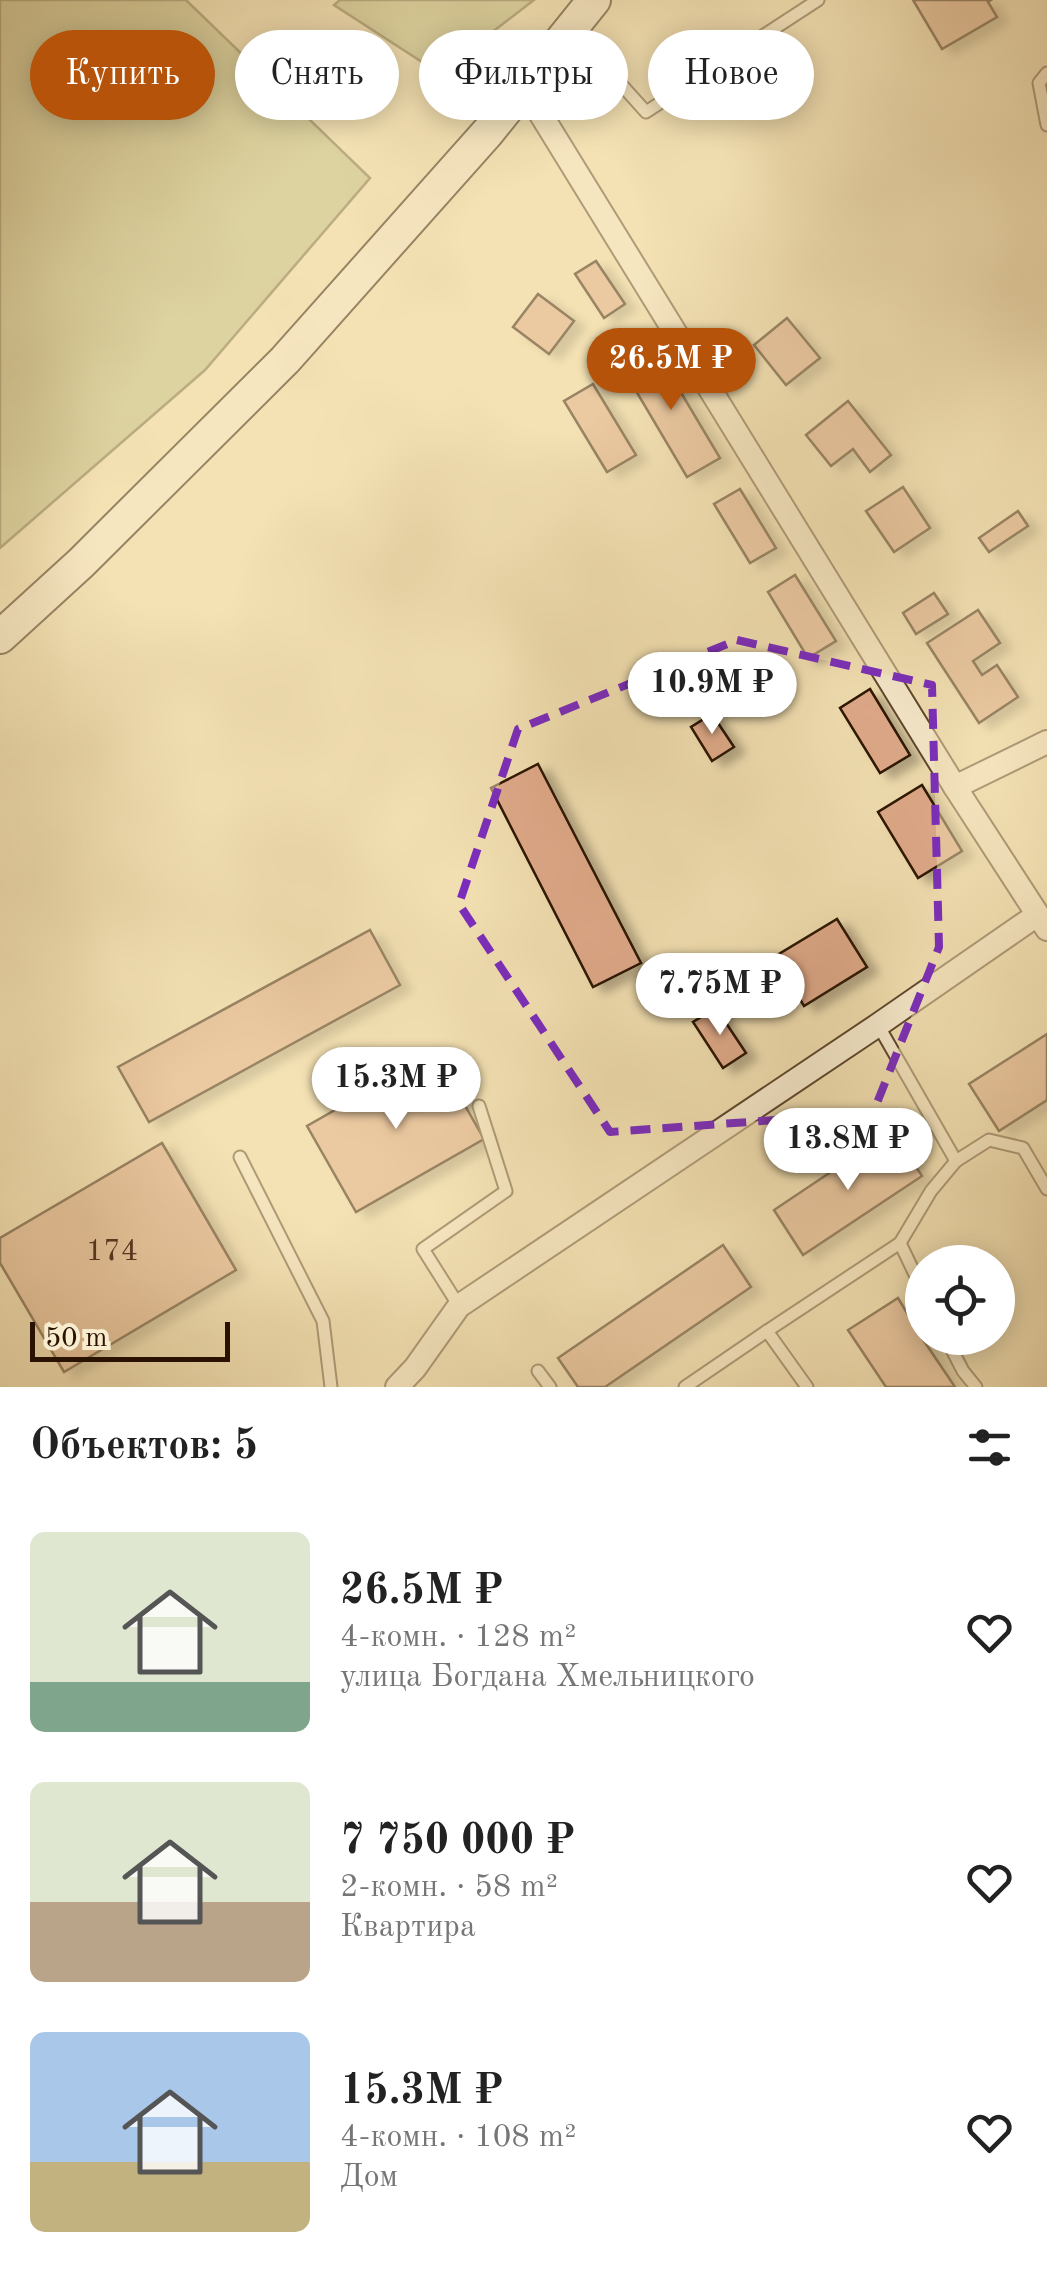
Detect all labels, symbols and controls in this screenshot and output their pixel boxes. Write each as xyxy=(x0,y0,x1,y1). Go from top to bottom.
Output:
chip: Купить xyxy=(30,30,215,120)
chip: Снять xyxy=(235,30,399,120)
chip: Фильтры xyxy=(419,30,628,120)
chip: Новое xyxy=(648,30,814,120)
pin: 26.5M ₽ xyxy=(579,328,763,413)
text: 26.5M ₽ xyxy=(609,344,733,376)
pin: 10.9M ₽ xyxy=(620,652,804,737)
text: 10.9M ₽ xyxy=(650,668,774,700)
pin: 7.75M ₽ xyxy=(628,953,812,1038)
text: 7.75M ₽ xyxy=(658,969,782,1001)
pin: 15.3M ₽ xyxy=(304,1047,488,1132)
text: 15.3M ₽ xyxy=(334,1063,458,1095)
pin: 13.8M ₽ xyxy=(756,1108,940,1193)
text: 13.8M ₽ xyxy=(786,1124,910,1156)
house number: 174 xyxy=(86,1237,138,1267)
map controls xyxy=(905,1245,1015,1355)
button: locate xyxy=(905,1245,1015,1355)
scale bar xyxy=(30,1317,230,1362)
text: 50 m xyxy=(45,1325,108,1353)
icon: filters xyxy=(962,1420,1017,1475)
text: Объектов: 5 xyxy=(30,1426,258,1468)
text: 26.5M ₽ xyxy=(340,1571,503,1613)
icon: home xyxy=(110,1572,230,1692)
icon: heart xyxy=(962,1605,1017,1660)
text: 4-комн. · 128 m² xyxy=(340,1622,576,1654)
text: улица Богдана Хмельницкого xyxy=(340,1662,755,1694)
text: 7 750 000 ₽ xyxy=(340,1821,575,1863)
icon: home xyxy=(110,1822,230,1942)
icon: heart xyxy=(962,1855,1017,1910)
text: 2-комн. · 58 m² xyxy=(340,1872,558,1904)
text: Квартира xyxy=(340,1912,476,1944)
text: 15.3M ₽ xyxy=(340,2071,503,2113)
icon: home xyxy=(110,2072,230,2192)
icon: heart xyxy=(962,2105,1017,2160)
text: 4-комн. · 108 m² xyxy=(340,2122,576,2154)
text: Дом xyxy=(340,2162,398,2194)

